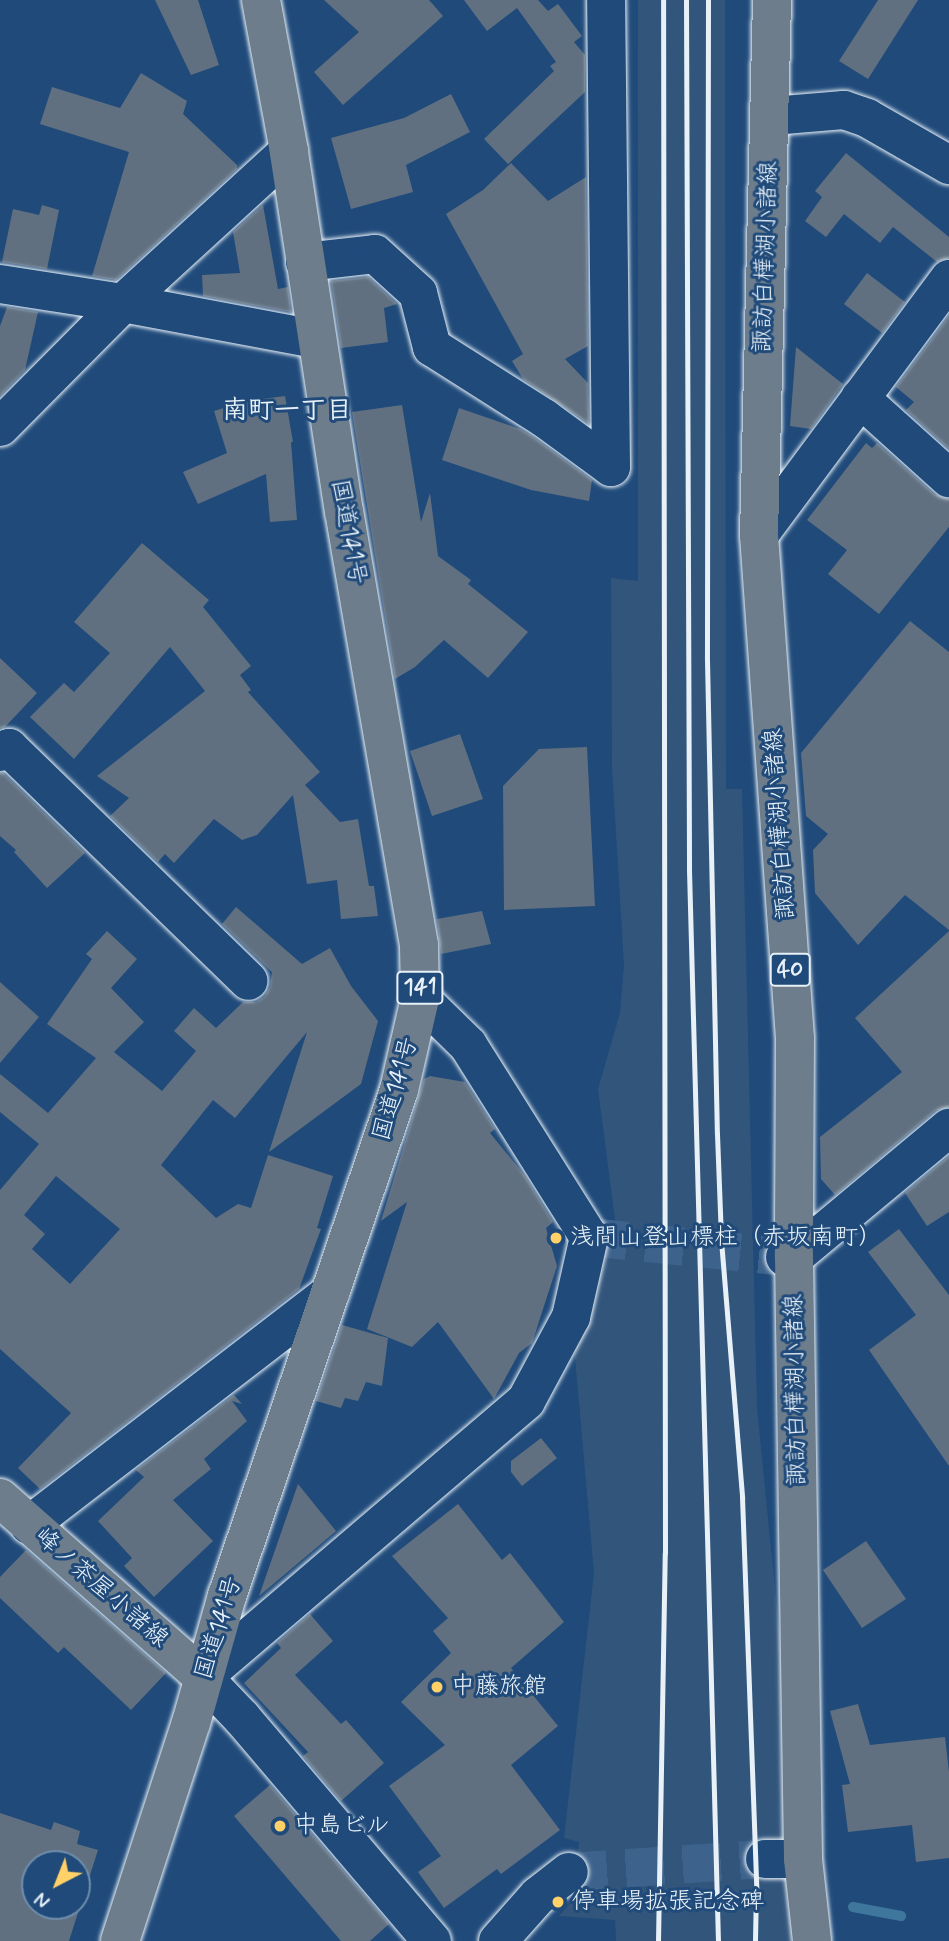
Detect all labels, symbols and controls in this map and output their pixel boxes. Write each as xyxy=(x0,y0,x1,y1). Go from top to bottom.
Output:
street label: 諏訪白樺湖小諸線 xyxy=(748,161,784,353)
district label: 南町一丁目 xyxy=(222,396,352,428)
street label: 国道141号 xyxy=(325,477,371,587)
street label: 諏訪白樺湖小諸線 xyxy=(759,727,801,921)
road number: 40 xyxy=(769,951,811,990)
road number: 141 xyxy=(396,968,444,1007)
street label: 国道141号 xyxy=(367,1034,425,1144)
place label: 浅間山登山標柱（赤坂南町） xyxy=(570,1224,882,1252)
marker: 浅間山登山標柱（赤坂南町） xyxy=(548,1230,564,1246)
street label: 諏訪白樺湖小諸線 xyxy=(780,1294,812,1486)
street label: 峰ノ茶屋小諸線 xyxy=(28,1522,174,1654)
street label: 国道141号 xyxy=(190,1573,248,1683)
place label: 中藤旅館 xyxy=(451,1673,547,1701)
marker: 中藤旅館 xyxy=(429,1679,445,1695)
place label: 中島ビル xyxy=(294,1812,390,1840)
marker: 中島ビル xyxy=(272,1818,288,1834)
north arrow xyxy=(21,1850,91,1920)
text: N xyxy=(30,1886,56,1913)
place label: 停車場拡張記念碑 xyxy=(572,1888,764,1916)
marker: 停車場拡張記念碑 xyxy=(550,1894,566,1910)

